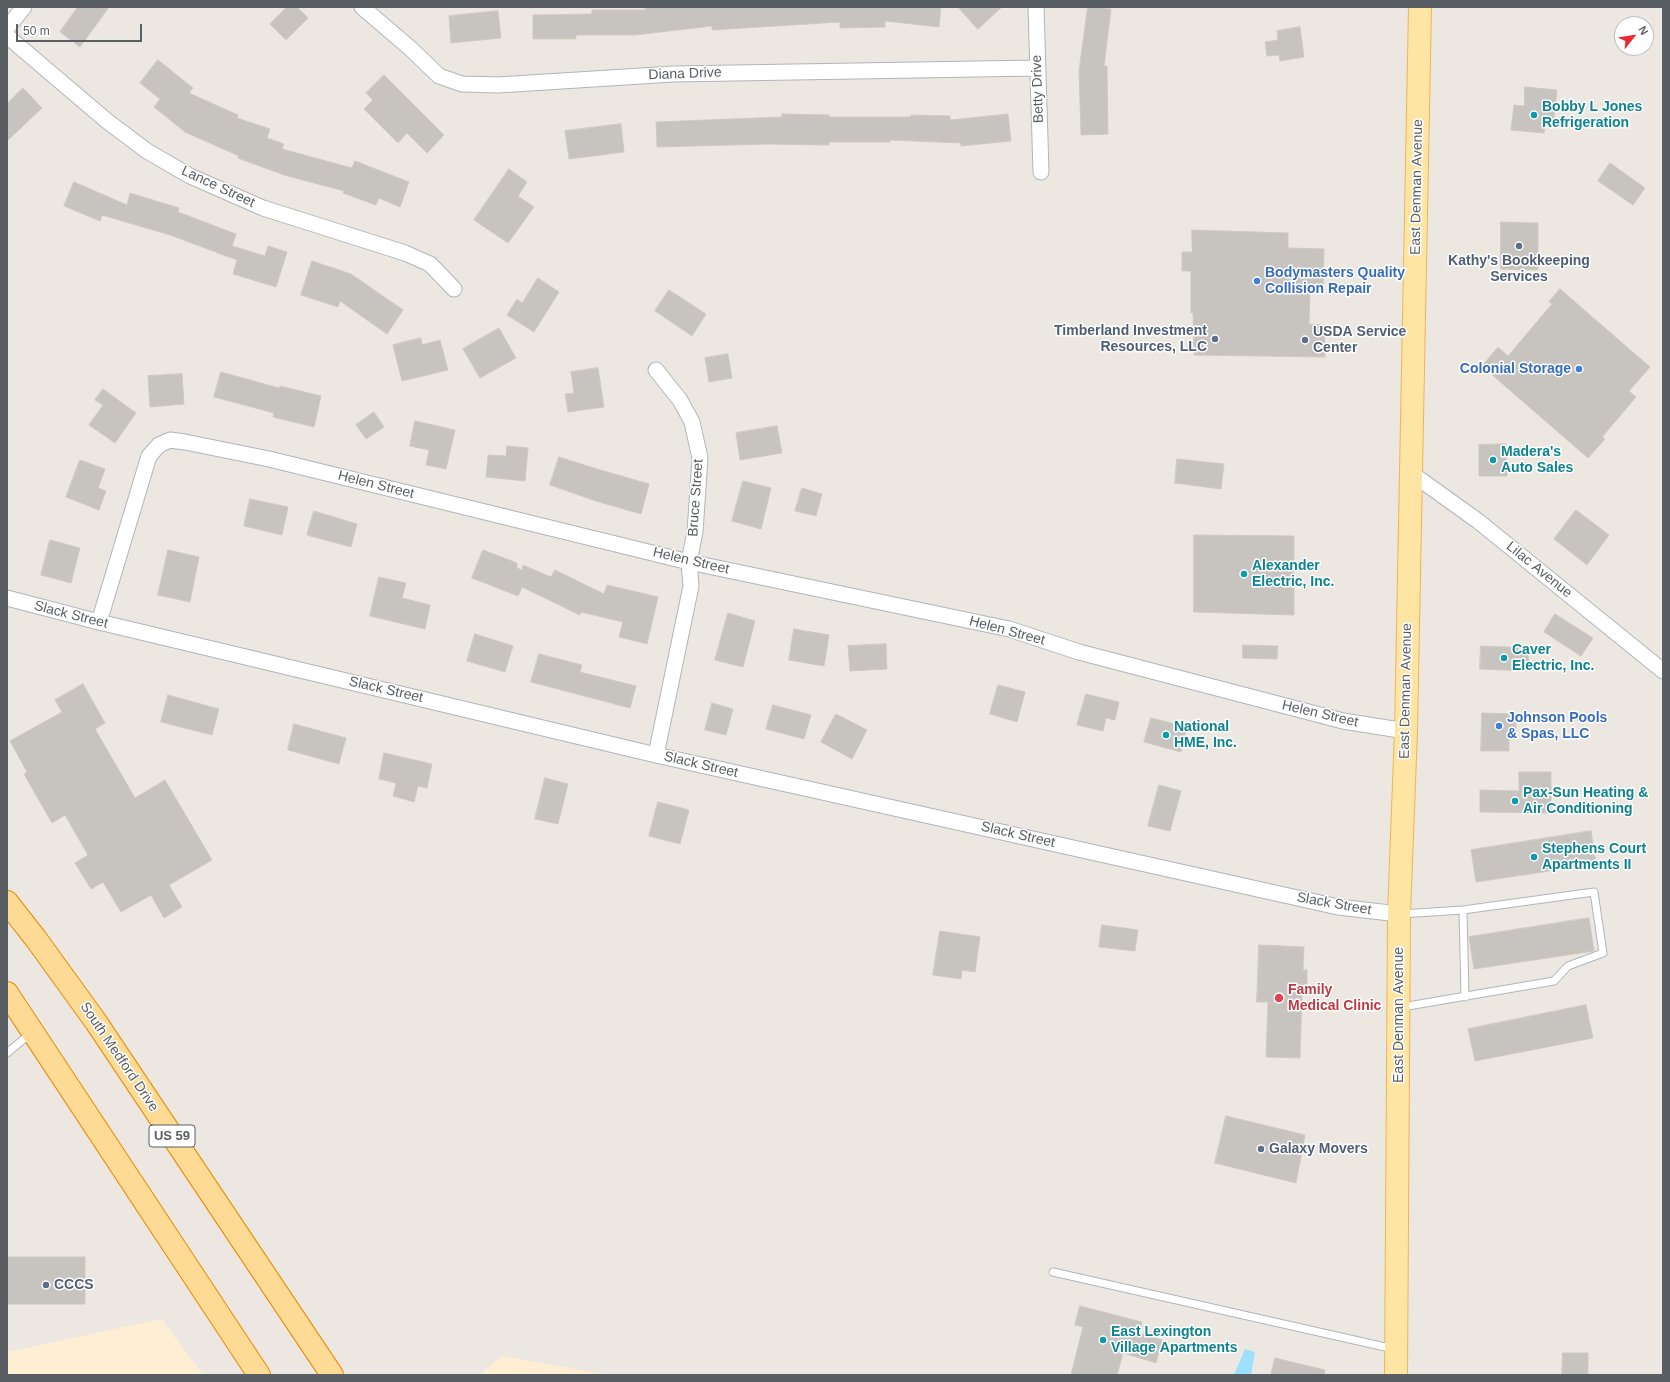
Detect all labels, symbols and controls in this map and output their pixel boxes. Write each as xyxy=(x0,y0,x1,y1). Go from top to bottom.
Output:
scale bar xyxy=(18,16,144,42)
north arrow xyxy=(1614,16,1654,56)
text: 50 m xyxy=(23,24,50,38)
text: N xyxy=(1636,24,1651,37)
street label: Betty Drive xyxy=(1028,54,1048,124)
street label: Diana Drive xyxy=(648,64,722,84)
place label: Bobby L Jones Refrigeration xyxy=(1542,99,1642,132)
marker: Bobby L Jones Refrigeration xyxy=(1529,110,1539,120)
street label: East Denman Avenue xyxy=(1407,119,1427,255)
street label: Lance Street xyxy=(178,163,258,211)
marker: Kathy's Bookkeeping Services xyxy=(1514,241,1524,251)
place label: Kathy's Bookkeeping Services xyxy=(1448,253,1590,286)
place label: Bodymasters Quality Collision Repair xyxy=(1265,265,1405,298)
marker: Bodymasters Quality Collision Repair xyxy=(1252,276,1262,286)
place label: Timberland Investment Resources, LLC xyxy=(1054,323,1207,356)
place label: USDA Service Center xyxy=(1313,324,1406,356)
marker: Timberland Investment Resources, LLC xyxy=(1210,334,1220,344)
marker: USDA Service Center xyxy=(1300,335,1310,345)
place label: Colonial Storage xyxy=(1460,361,1571,377)
marker: Colonial Storage xyxy=(1574,364,1584,374)
place label: Madera's Auto Sales xyxy=(1501,444,1573,476)
marker: Madera's Auto Sales xyxy=(1488,455,1498,465)
street label: Bruce Street xyxy=(685,459,707,537)
street label: Helen Street xyxy=(336,467,416,503)
street label: Lilac Avenue xyxy=(1503,538,1575,602)
street label: Helen Street xyxy=(651,544,731,578)
place label: Alexander Electric, Inc. xyxy=(1252,558,1334,590)
marker: Alexander Electric, Inc. xyxy=(1239,569,1249,579)
street label: Slack Street xyxy=(32,598,110,632)
street label: Helen Street xyxy=(967,613,1047,649)
street label: East Denman Avenue xyxy=(1396,623,1416,759)
place label: Caver Electric, Inc. xyxy=(1512,642,1594,674)
marker: Caver Electric, Inc. xyxy=(1499,653,1509,663)
street label: Slack Street xyxy=(347,673,425,707)
street label: Helen Street xyxy=(1280,697,1360,731)
place label: Johnson Pools & Spas, LLC xyxy=(1507,710,1607,742)
place label: National HME, Inc. xyxy=(1174,719,1237,752)
marker: Johnson Pools & Spas, LLC xyxy=(1494,721,1504,731)
marker: National HME, Inc. xyxy=(1161,730,1171,740)
street label: Slack Street xyxy=(662,748,740,782)
place label: Pax-Sun Heating & Air Conditioning xyxy=(1523,785,1648,818)
marker: Pax-Sun Heating & Air Conditioning xyxy=(1510,796,1520,806)
street label: Slack Street xyxy=(979,818,1057,852)
place label: Stephens Court Apartments II xyxy=(1542,841,1646,874)
marker: Stephens Court Apartments II xyxy=(1529,852,1539,862)
street label: Slack Street xyxy=(1295,889,1373,919)
street label: East Denman Avenue xyxy=(1391,947,1407,1083)
place label: Family Medical Clinic xyxy=(1288,982,1381,1014)
marker: Family Medical Clinic xyxy=(1273,992,1285,1004)
street label: South Medford Drive xyxy=(76,999,162,1115)
road number: US 59 xyxy=(149,1125,195,1147)
place label: Galaxy Movers xyxy=(1269,1141,1368,1157)
marker: Galaxy Movers xyxy=(1256,1144,1266,1154)
place label: CCCS xyxy=(54,1277,94,1293)
marker: CCCS xyxy=(41,1280,51,1290)
place label: East Lexington Village Apartments xyxy=(1111,1324,1238,1356)
marker: East Lexington Village Apartments xyxy=(1098,1335,1108,1345)

